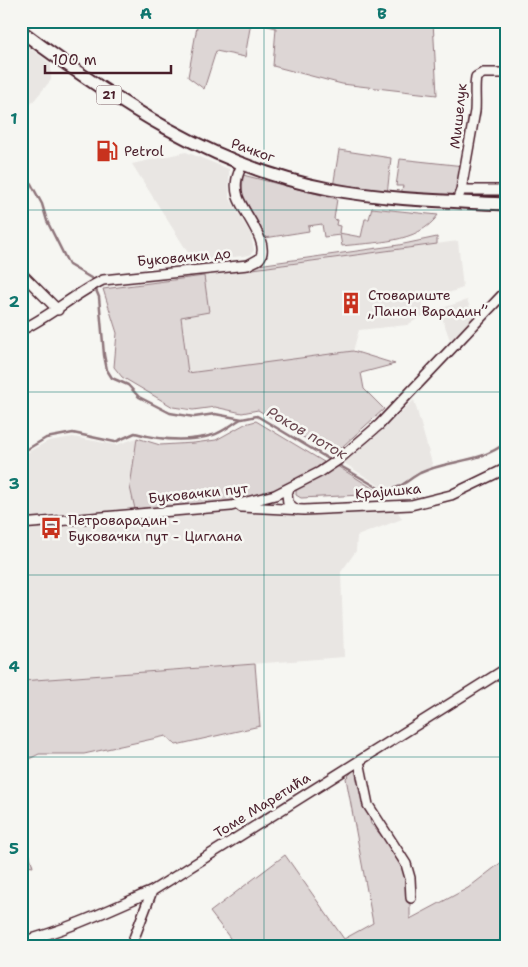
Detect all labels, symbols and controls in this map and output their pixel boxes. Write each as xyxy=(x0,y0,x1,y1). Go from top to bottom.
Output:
text: A xyxy=(140,3,152,24)
text: B xyxy=(377,3,387,24)
scale bar xyxy=(45,42,171,74)
text: 100 m xyxy=(52,50,97,70)
street label: Мишелук xyxy=(446,82,470,150)
road number: 21 xyxy=(96,86,122,104)
text: 1 xyxy=(10,108,18,129)
street label: Рачког xyxy=(229,134,278,166)
fuel station icon: Petrol xyxy=(94,138,120,164)
place label: Petrol xyxy=(124,142,165,160)
street label: Буковачки до xyxy=(136,244,232,270)
place label: Стовариште „Панон Варадин” xyxy=(367,286,488,320)
building icon: Стовариште „Панон Варадин” xyxy=(338,290,364,316)
text: 2 xyxy=(8,291,20,312)
water label: Роков поток xyxy=(263,402,352,465)
text: 3 xyxy=(8,473,20,494)
street label: Буковачки пут xyxy=(147,479,250,507)
street label: Крајишка xyxy=(354,479,422,503)
place label: Петроварадин - Буковачки пут - Циглана xyxy=(68,511,242,545)
bus stop icon: Петроварадин - Буковачки пут - Циглана xyxy=(38,515,64,541)
text: 4 xyxy=(8,656,20,677)
street label: Томе Маретића xyxy=(211,768,314,842)
text: 5 xyxy=(9,838,19,859)

